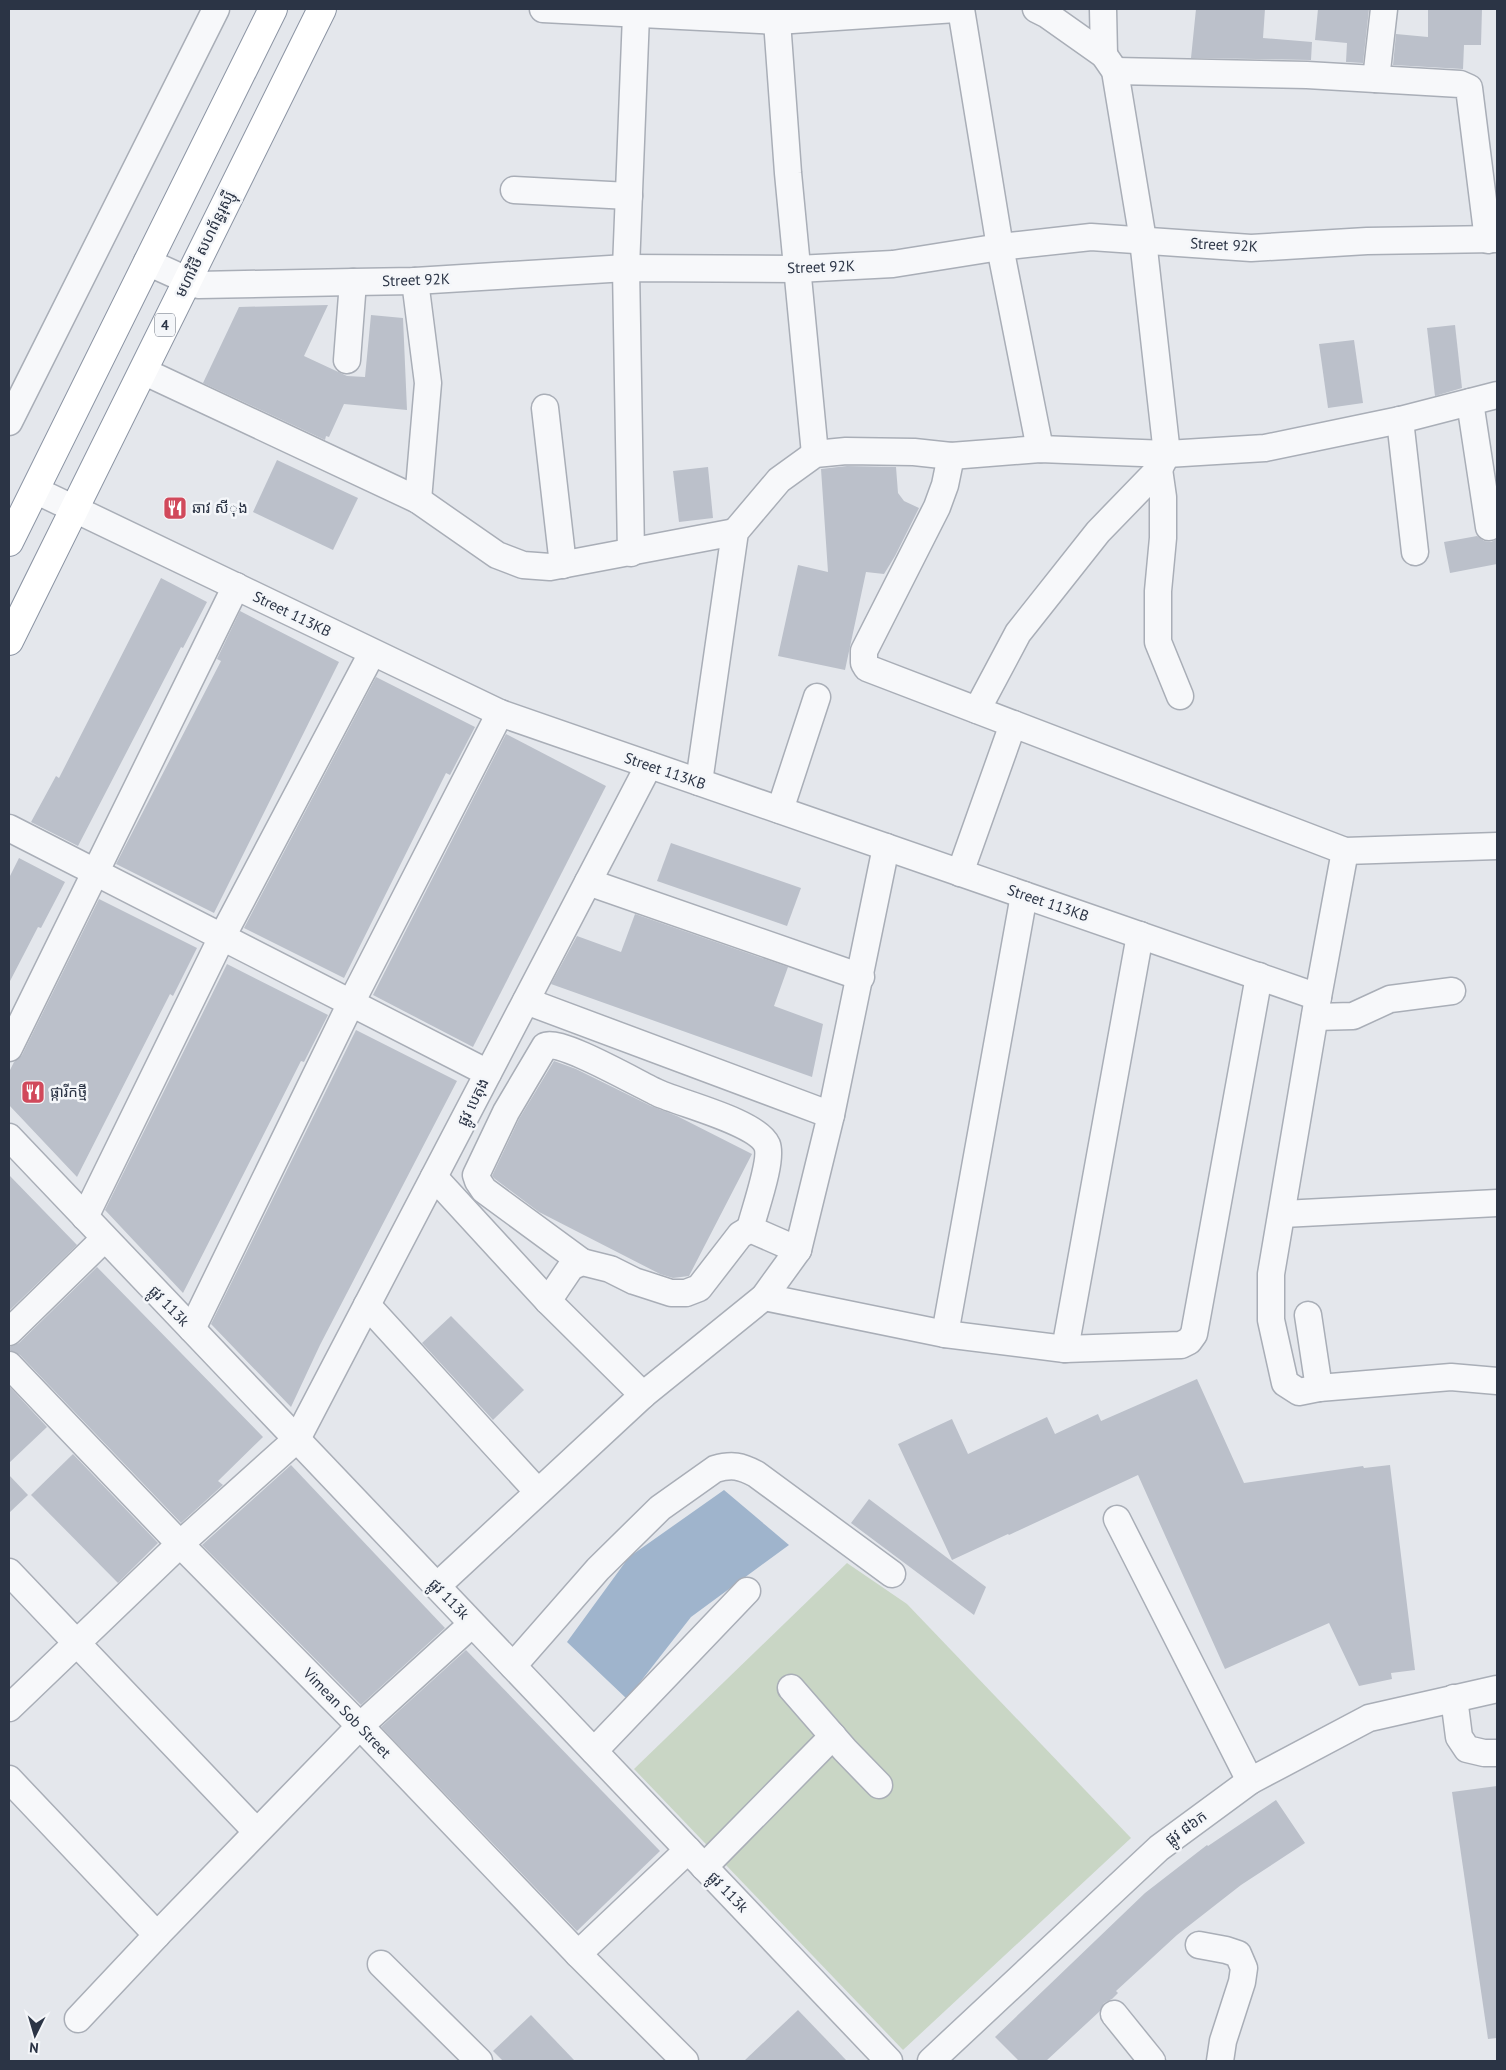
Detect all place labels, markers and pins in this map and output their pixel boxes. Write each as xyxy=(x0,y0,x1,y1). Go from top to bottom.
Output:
restaurant icon: ឆាវ សីុង xyxy=(162,495,188,521)
place label: ឆាវ សីុង xyxy=(192,498,248,517)
restaurant icon: ផ្ការីកថ្មី xyxy=(20,1079,46,1105)
place label: ផ្ការីកថ្មី xyxy=(50,1082,87,1101)

